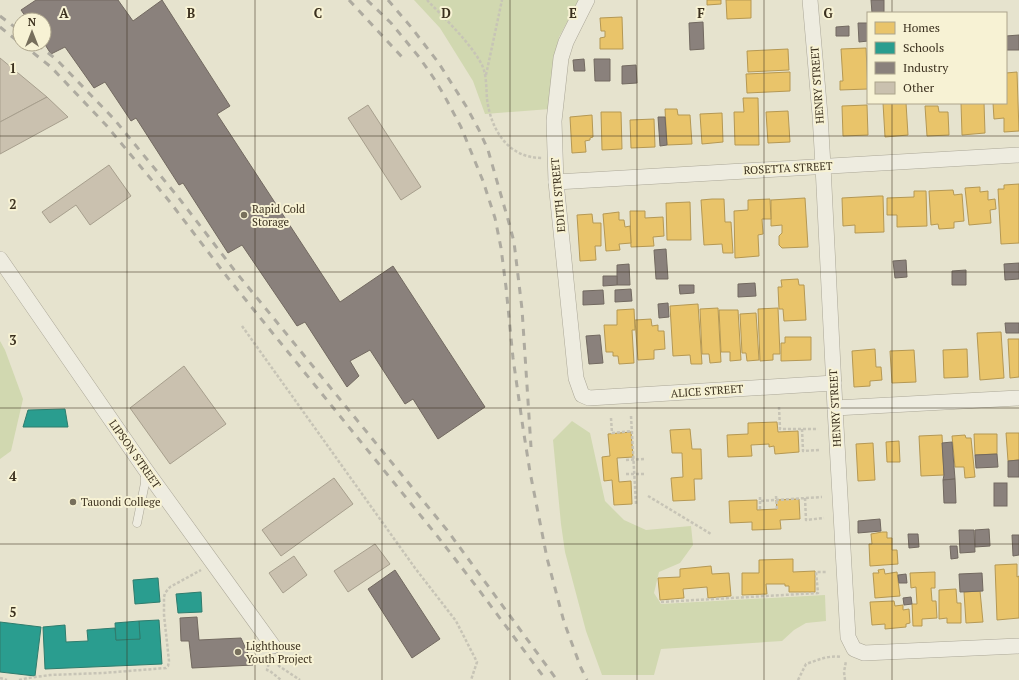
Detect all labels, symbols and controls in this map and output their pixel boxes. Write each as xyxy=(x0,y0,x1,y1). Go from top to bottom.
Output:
text: A xyxy=(59,4,69,22)
text: B xyxy=(187,4,195,22)
text: C xyxy=(314,4,322,22)
text: D xyxy=(441,4,451,22)
text: E xyxy=(569,4,577,22)
text: F xyxy=(697,4,705,22)
text: G xyxy=(823,4,833,22)
north arrow xyxy=(12,12,52,52)
legend xyxy=(867,12,1007,104)
text: N xyxy=(28,15,37,29)
text: Homes xyxy=(903,20,940,35)
text: Schools xyxy=(903,40,944,55)
street label: HENRY STREET xyxy=(807,45,827,124)
text: 1 xyxy=(9,59,17,77)
text: Industry xyxy=(903,60,949,75)
text: Other xyxy=(903,80,934,95)
street label: EDITH STREET xyxy=(548,157,568,233)
street label: ROSETTA STREET xyxy=(743,159,833,177)
text: 2 xyxy=(9,195,17,213)
place label: Rapid Cold Storage xyxy=(252,202,305,229)
marker: Rapid Cold Storage xyxy=(239,210,249,220)
text: 3 xyxy=(9,331,17,349)
street label: HENRY STREET xyxy=(826,369,844,447)
street label: ALICE STREET xyxy=(670,381,744,401)
street label: LIPSON STREET xyxy=(106,417,164,491)
text: 4 xyxy=(9,467,17,485)
place label: Tauondi College xyxy=(81,495,161,509)
marker: Tauondi College xyxy=(68,497,78,507)
text: 5 xyxy=(9,603,17,621)
place label: Lighthouse Youth Project xyxy=(246,639,312,666)
marker: Lighthouse Youth Project xyxy=(233,647,243,657)

